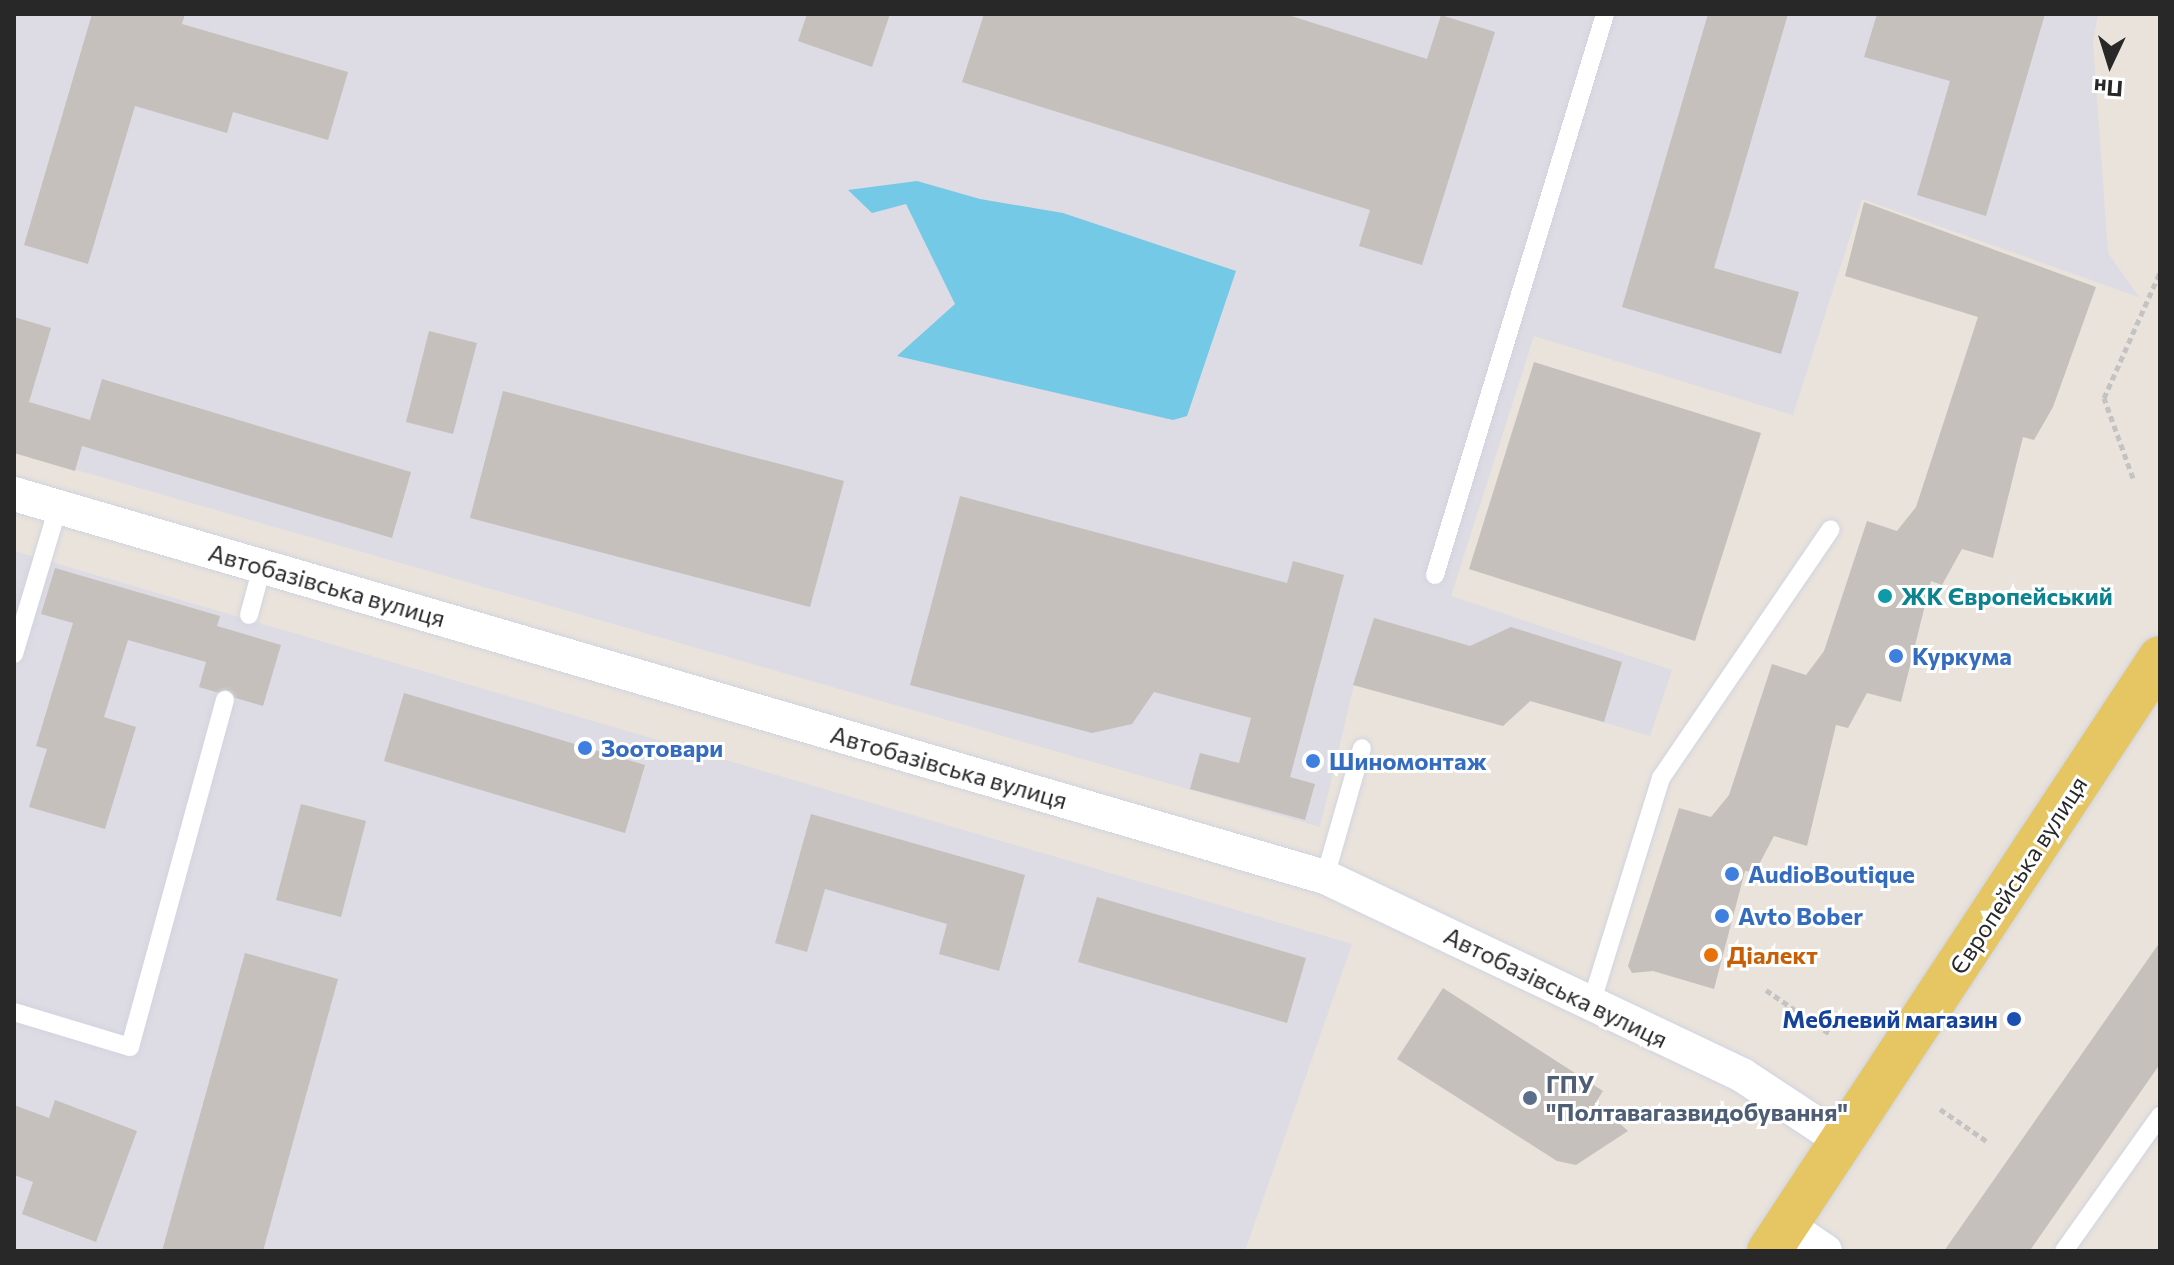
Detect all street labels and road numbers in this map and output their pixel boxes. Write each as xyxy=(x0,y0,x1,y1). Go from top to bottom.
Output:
street label: Автобазівська вулиця xyxy=(205,537,449,633)
street label: Автобазівська вулиця xyxy=(827,719,1071,815)
street label: Європейська вулиця xyxy=(1943,771,2093,979)
street label: Автобазівська вулиця xyxy=(1440,920,1672,1054)

